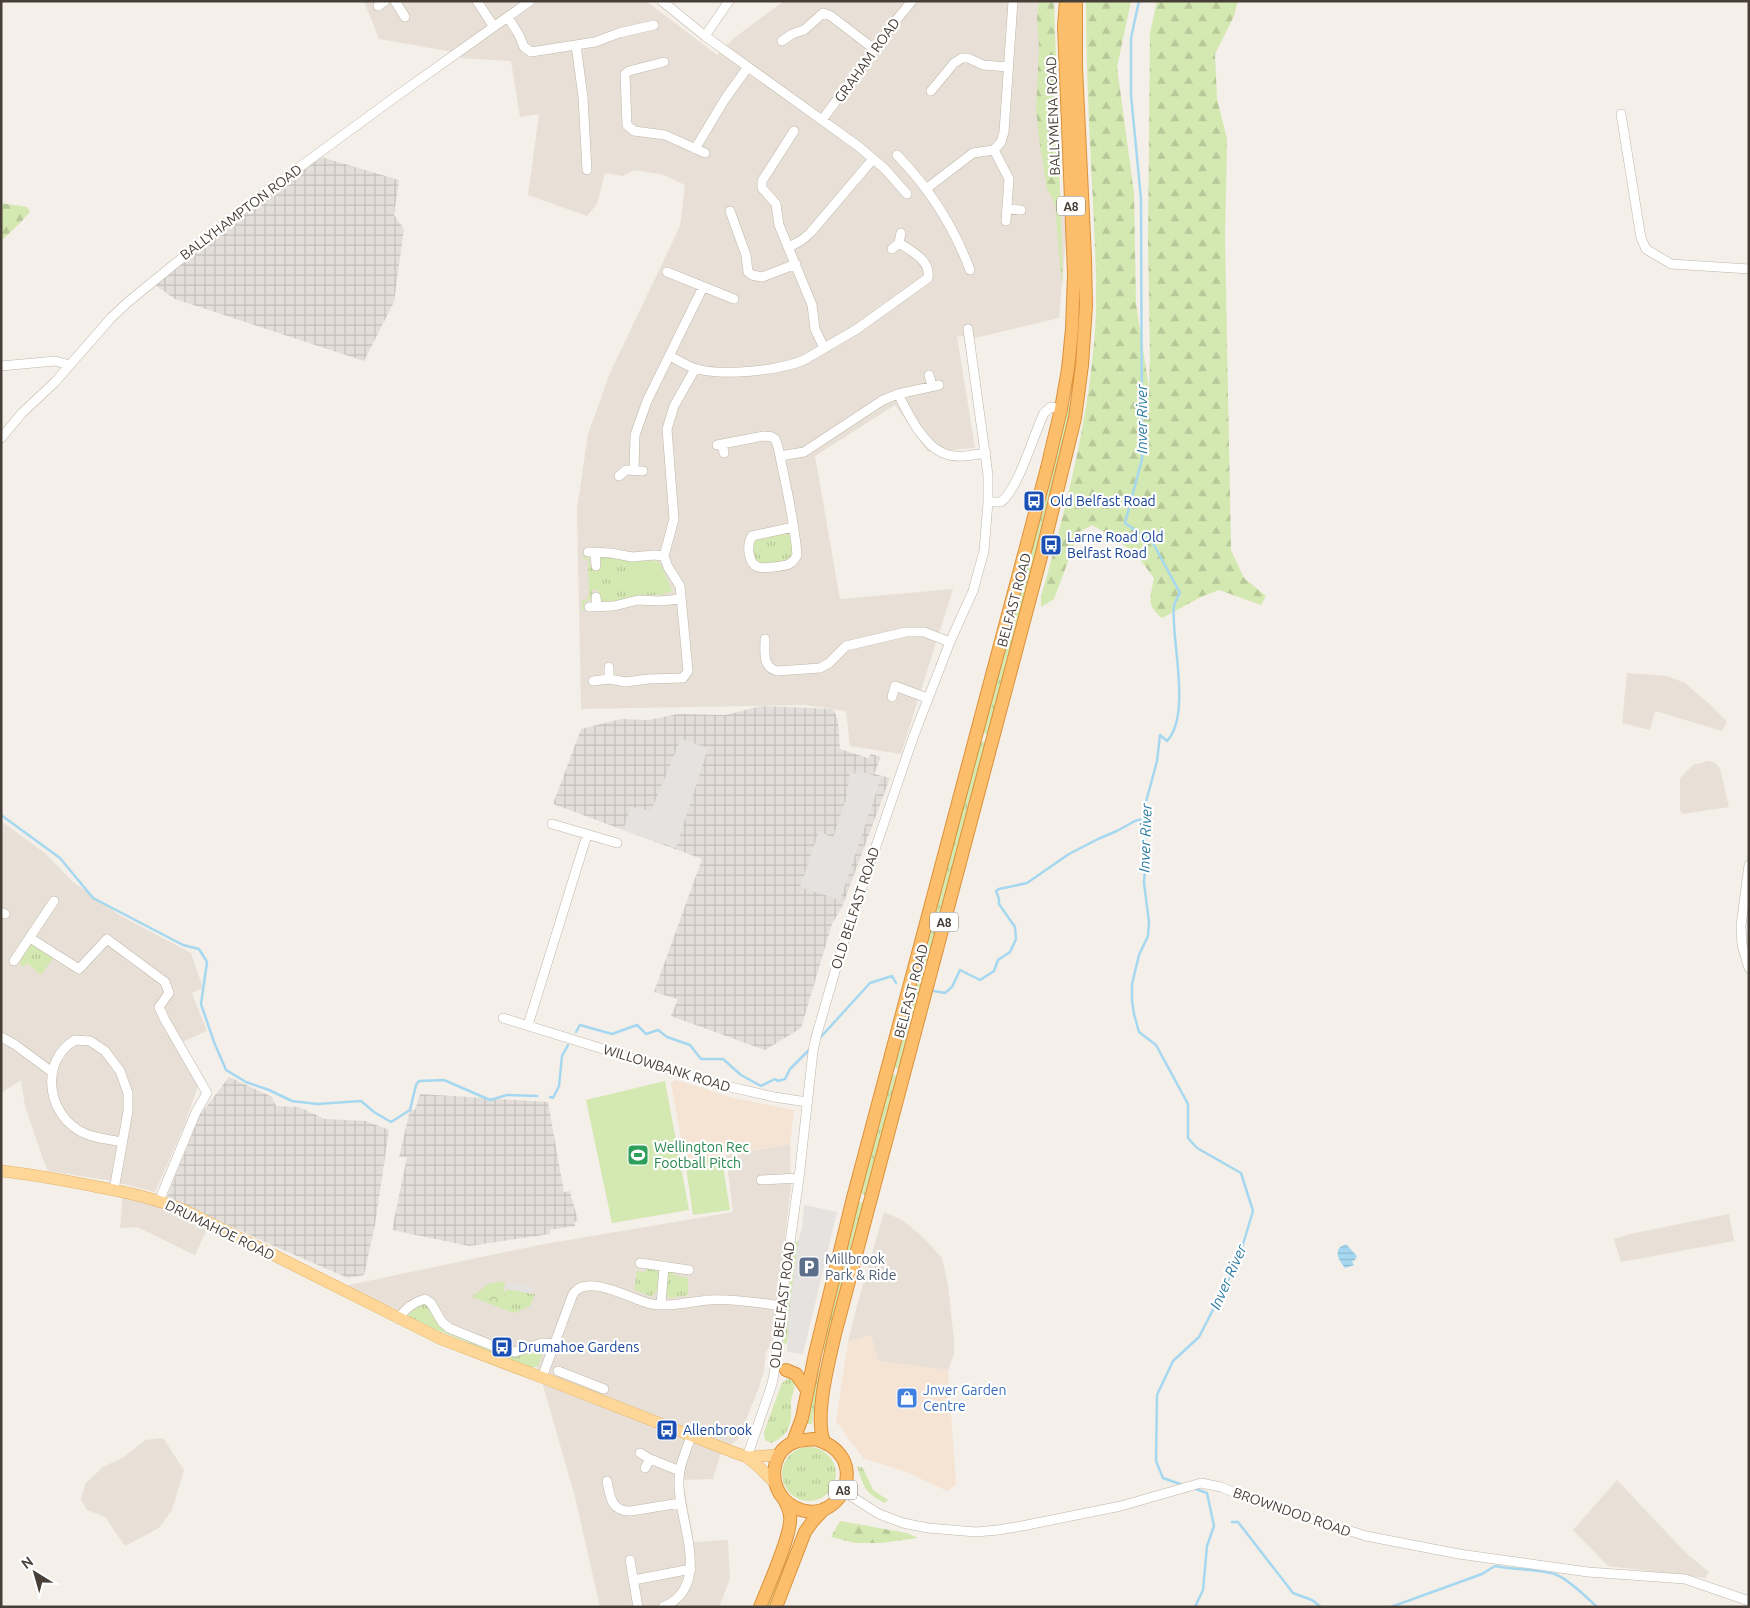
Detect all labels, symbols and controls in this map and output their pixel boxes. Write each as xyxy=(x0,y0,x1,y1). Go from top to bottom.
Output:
street label: GRAHAM ROAD xyxy=(831,15,903,105)
street label: BALLYMENA ROAD xyxy=(1043,56,1063,176)
street label: BALLYHAMPTON ROAD xyxy=(177,161,305,263)
road number: A8 xyxy=(1057,197,1085,216)
water label: Inver River xyxy=(1133,383,1150,454)
bus stop icon: Old Belfast Road xyxy=(1022,489,1046,513)
place label: Old Belfast Road xyxy=(1050,493,1156,509)
place label: Larne Road Old Belfast Road xyxy=(1067,529,1164,561)
bus stop icon: Larne Road Old Belfast Road xyxy=(1039,533,1063,557)
street label: BELFAST ROAD xyxy=(994,551,1034,649)
water label: Inver River xyxy=(1135,802,1155,873)
street label: OLD BELFAST ROAD xyxy=(828,845,882,971)
road number: A8 xyxy=(930,912,958,932)
street label: BELFAST ROAD xyxy=(891,942,931,1040)
street label: WILLOWBANK ROAD xyxy=(601,1041,733,1095)
place label: Wellington Rec Football Pitch xyxy=(654,1139,750,1171)
sports icon: Wellington Rec Football Pitch xyxy=(626,1143,650,1167)
street label: DRUMAHOE ROAD xyxy=(163,1197,277,1263)
street label: OLD BELFAST ROAD xyxy=(766,1240,798,1369)
water label: Inver River xyxy=(1206,1241,1250,1312)
place label: Millbrook Park & Ride xyxy=(825,1251,896,1283)
parking icon: Millbrook Park & Ride xyxy=(797,1255,821,1279)
bus stop icon: Drumahoe Gardens xyxy=(490,1335,514,1359)
place label: Drumahoe Gardens xyxy=(518,1339,639,1355)
place label: Jnver Garden Centre xyxy=(923,1382,1007,1414)
shop icon: Jnver Garden Centre xyxy=(895,1386,919,1410)
bus stop icon: Allenbrook xyxy=(655,1418,679,1442)
place label: Allenbrook xyxy=(683,1422,752,1438)
road number: A8 xyxy=(829,1480,857,1500)
street label: BROWNDOD ROAD xyxy=(1231,1484,1353,1540)
north arrow xyxy=(10,1548,60,1598)
text: N xyxy=(18,1553,36,1572)

